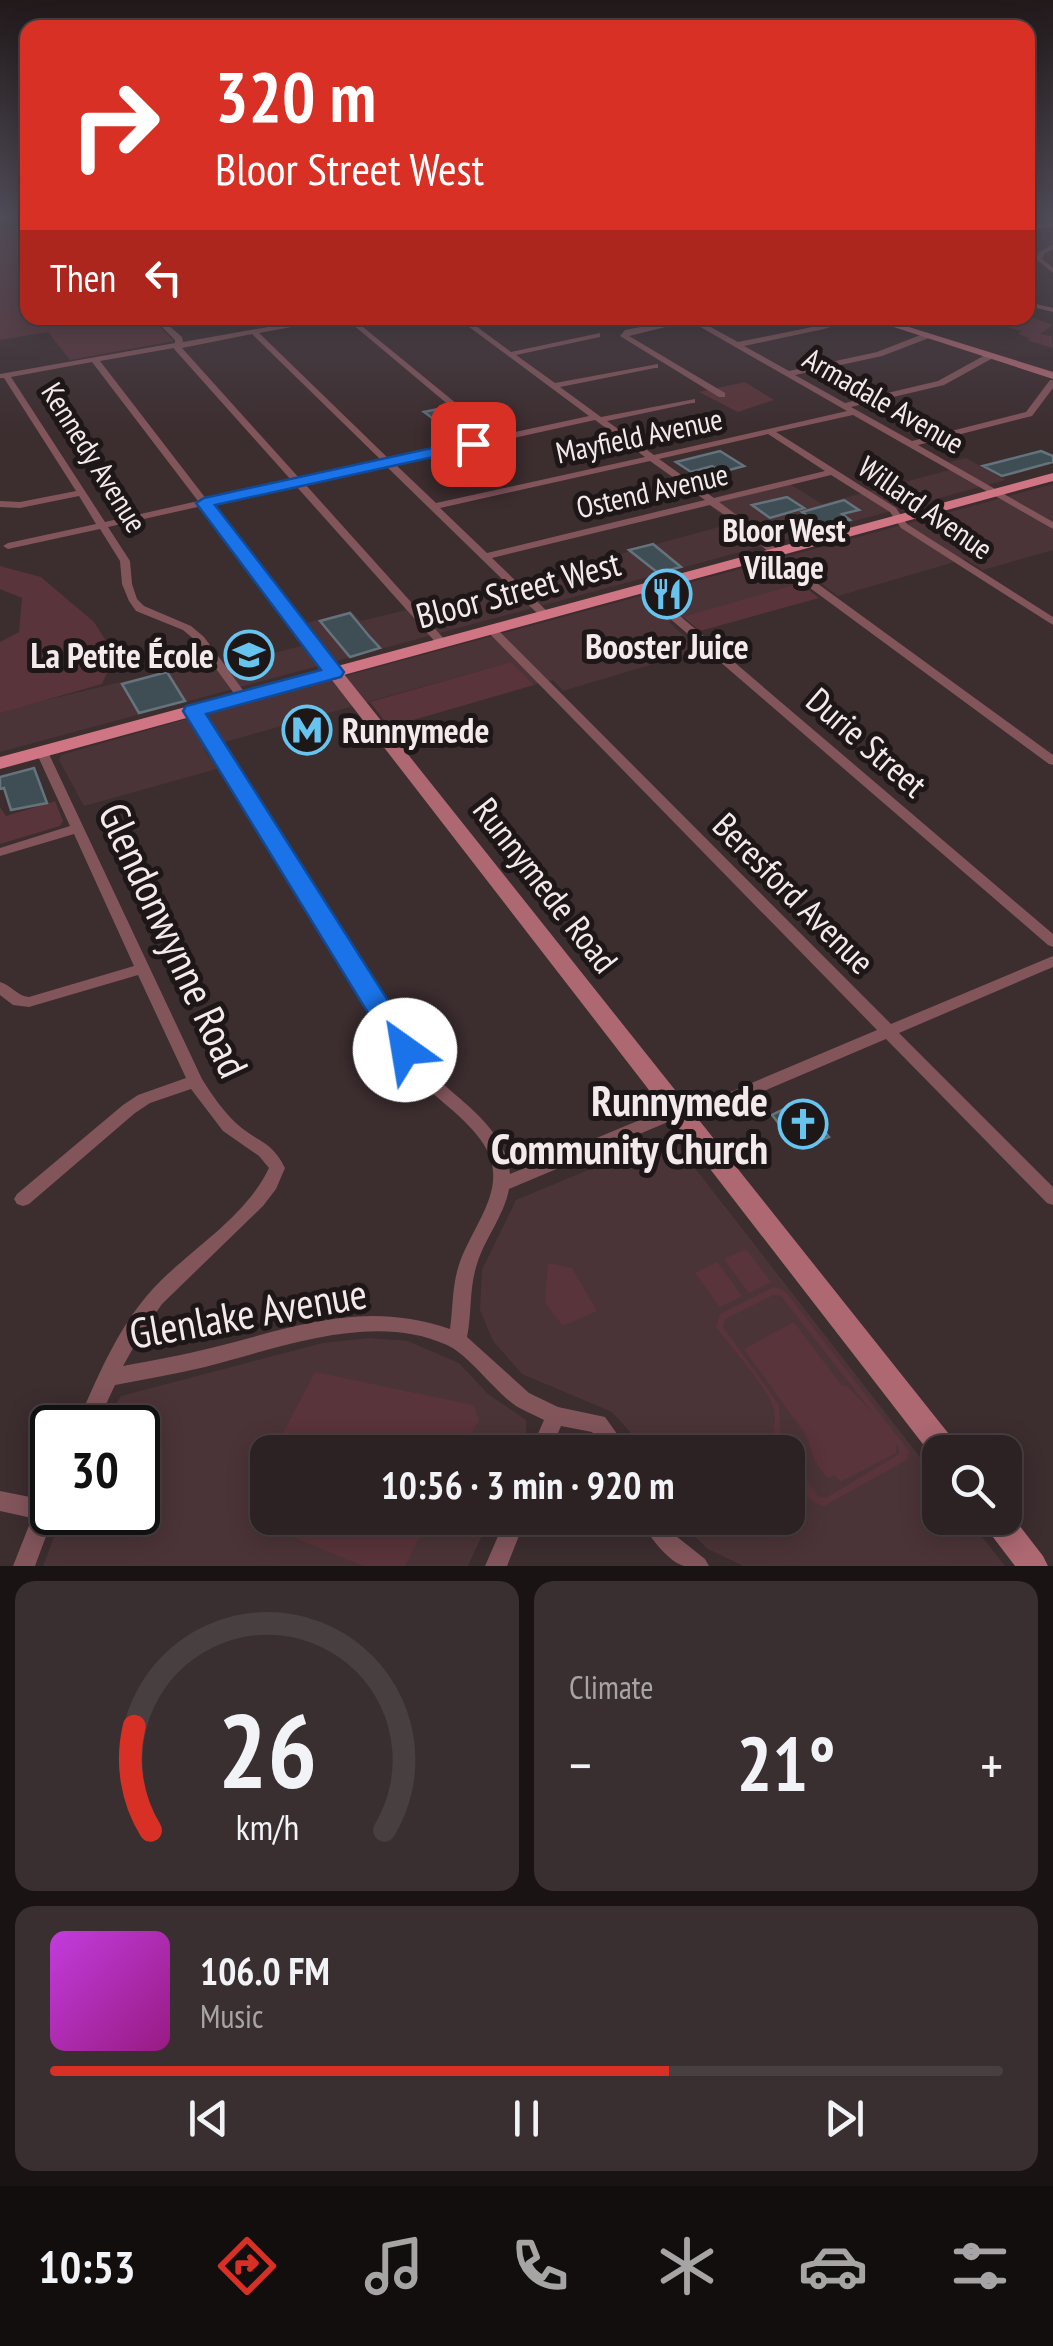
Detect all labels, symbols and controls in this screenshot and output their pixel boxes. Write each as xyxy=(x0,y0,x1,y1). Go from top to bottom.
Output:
text: 320 m xyxy=(215,51,376,141)
icon: right xyxy=(50,60,180,190)
text: Bloor Street West xyxy=(215,139,484,197)
icon: left xyxy=(136,250,191,305)
text: Then xyxy=(50,253,116,302)
street label: Armadale Avenue xyxy=(796,338,972,462)
street label: Kennedy Avenue xyxy=(34,375,156,539)
street label: Mayfield Avenue xyxy=(552,398,726,472)
pin xyxy=(431,402,516,487)
icon: arrive xyxy=(446,417,501,472)
street label: Willard Avenue xyxy=(851,446,1001,568)
street label: Ostend Avenue xyxy=(572,454,732,526)
district label: Bloor West Village xyxy=(723,509,846,588)
street label: Bloor Street West xyxy=(411,540,625,638)
restaurant icon: Booster Juice xyxy=(641,568,693,620)
place label: Booster Juice xyxy=(585,623,749,669)
school or university icon: La Petite École xyxy=(223,629,275,681)
place label: La Petite École xyxy=(31,632,214,678)
street label: Durie Street xyxy=(797,677,937,807)
metro station icon: Runnymede xyxy=(281,704,333,756)
place label: Runnymede xyxy=(342,707,489,753)
street label: Runnymede Road xyxy=(463,788,629,982)
street label: Glendonwynne Road xyxy=(86,794,262,1086)
street label: Beresford Avenue xyxy=(703,802,885,984)
position arrow xyxy=(353,998,457,1102)
place label: Runnymede Community Church xyxy=(491,1073,768,1176)
church icon: Runnymede Community Church xyxy=(777,1098,829,1150)
street label: Glenlake Avenue xyxy=(125,1265,371,1361)
speed limit sign: 30 xyxy=(30,1405,160,1535)
map controls xyxy=(922,1435,1022,1535)
button: search xyxy=(922,1435,1022,1535)
text: 10:56 · 3 min · 920 m xyxy=(381,1460,674,1509)
text: Climate xyxy=(569,1666,653,1708)
text: 26 xyxy=(217,1682,317,1817)
text: 21° xyxy=(736,1715,836,1812)
text: − xyxy=(569,1729,592,1800)
text: + xyxy=(980,1729,1003,1800)
text: km/h xyxy=(235,1804,299,1850)
text: 106.0 FM xyxy=(200,1946,330,1995)
text: Music xyxy=(200,1995,263,2037)
icon: previous xyxy=(181,2091,236,2146)
icon: pause xyxy=(499,2091,554,2146)
icon: next xyxy=(817,2091,872,2146)
icon: directions xyxy=(212,2231,282,2301)
icon: music xyxy=(359,2231,429,2301)
icon: phone xyxy=(505,2231,575,2301)
icon: climate xyxy=(652,2231,722,2301)
icon: car xyxy=(798,2231,868,2301)
icon: filters xyxy=(945,2231,1015,2301)
text: 10:53 xyxy=(38,2237,136,2295)

